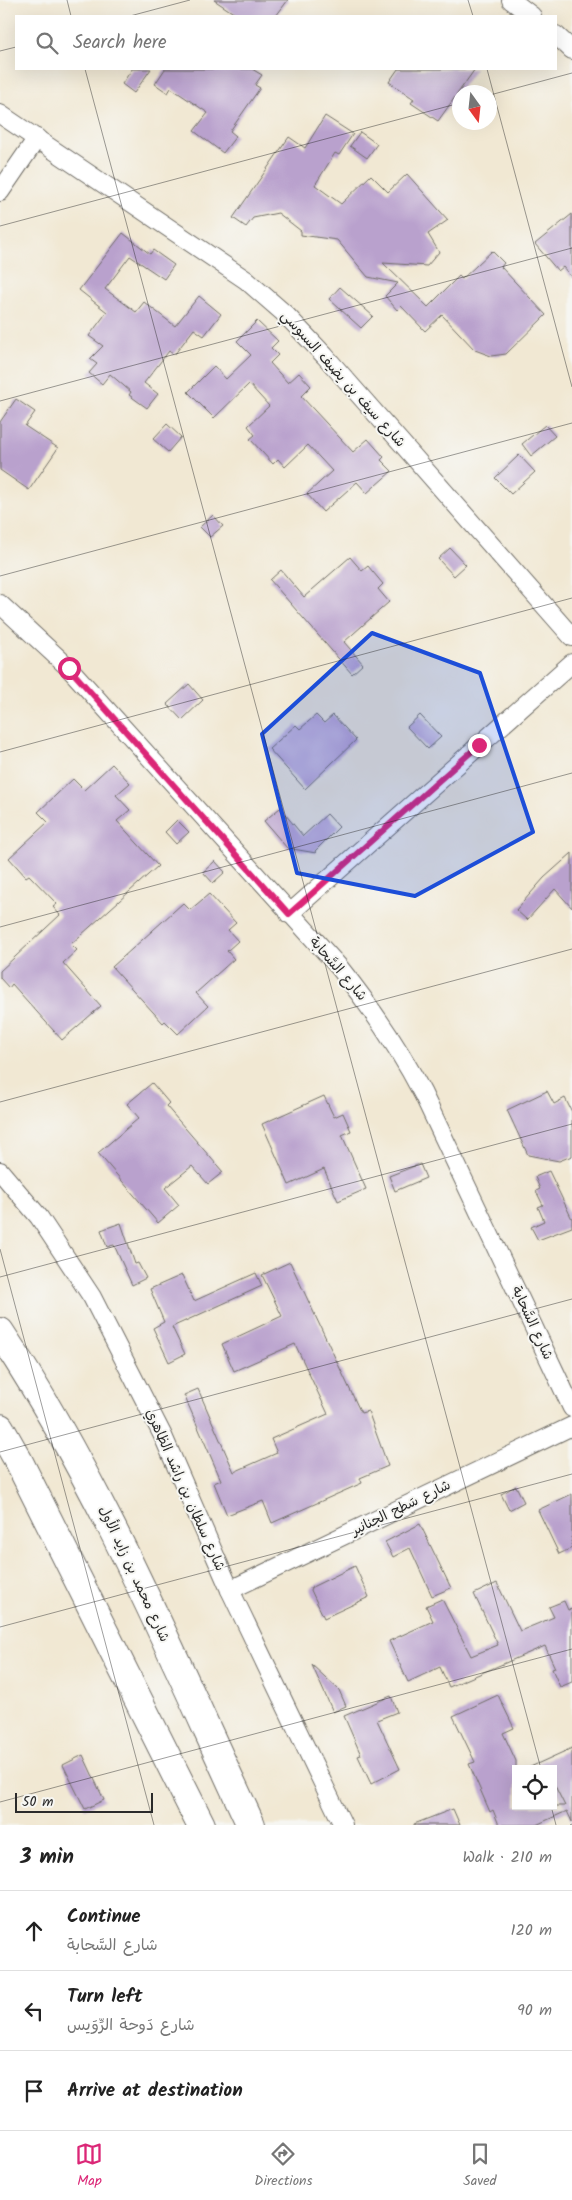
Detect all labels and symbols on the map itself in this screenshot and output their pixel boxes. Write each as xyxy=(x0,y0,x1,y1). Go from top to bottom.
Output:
north arrow xyxy=(452,85,497,130)
street label: شارع سيف بن يضيف السبوسي xyxy=(275,306,411,453)
route start xyxy=(58,657,81,680)
route end xyxy=(468,734,491,757)
street label: شارع السَّحابة xyxy=(304,932,372,1006)
street label: شارع السَّحابة xyxy=(505,1282,559,1364)
street label: شارع سلطان بن راشد الظاهري xyxy=(139,1405,231,1575)
street label: شارع سَطح الجنانير xyxy=(347,1474,455,1542)
street label: شارع محمد بن زايد الأول xyxy=(93,1502,175,1646)
scale bar xyxy=(15,1790,152,1813)

